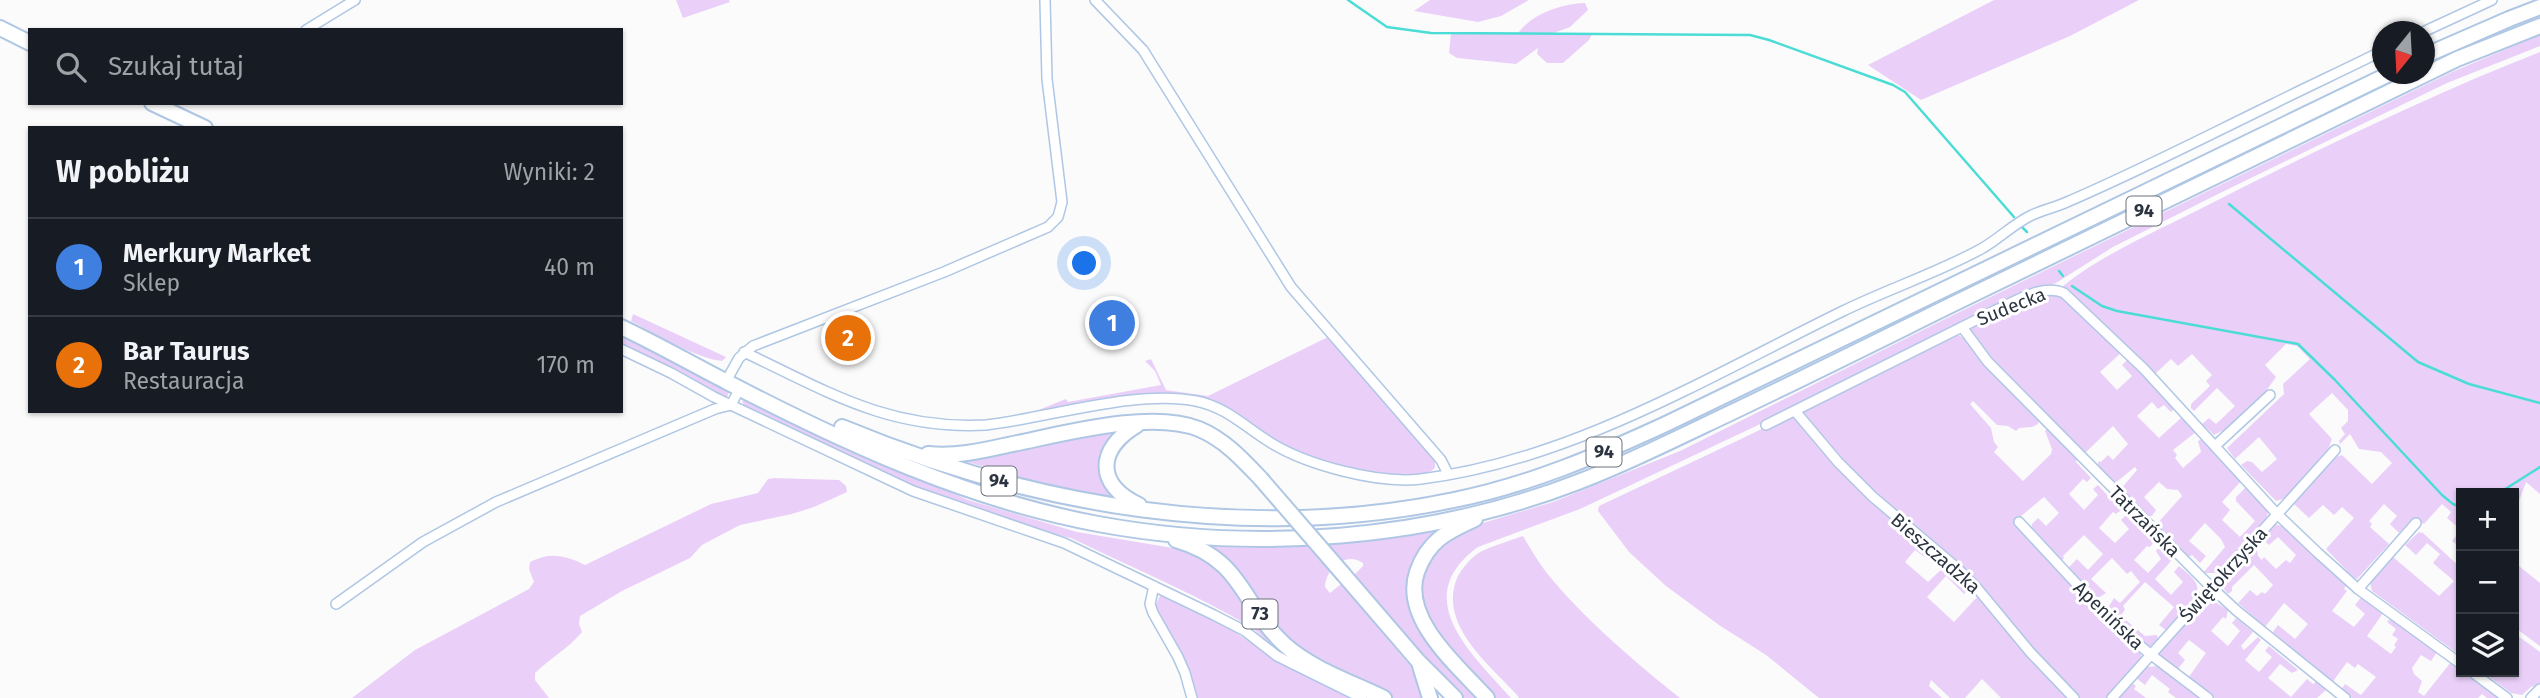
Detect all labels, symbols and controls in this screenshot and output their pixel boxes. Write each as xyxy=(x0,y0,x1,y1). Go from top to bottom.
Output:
north arrow xyxy=(2372,21,2435,84)
search box xyxy=(28,28,623,105)
icon: search xyxy=(52,48,90,86)
text: Szukaj tutaj xyxy=(108,51,244,82)
text: W pobliżu xyxy=(56,154,190,190)
text: Wyniki: 2 xyxy=(503,158,595,186)
road number: 94 xyxy=(2126,196,2162,226)
text: Merkury Market xyxy=(123,238,311,269)
your location xyxy=(1067,246,1101,280)
text: 1 xyxy=(74,253,84,281)
text: 40 m xyxy=(544,253,595,281)
text: Sklep xyxy=(123,269,180,297)
street label: Sudecka xyxy=(1974,282,2049,331)
pin: 1 xyxy=(1089,297,1135,349)
pin: 2 xyxy=(825,312,871,364)
text: Bar Taurus xyxy=(123,336,250,367)
text: 2 xyxy=(73,351,85,379)
text: 170 m xyxy=(536,351,595,379)
text: Restauracja xyxy=(123,367,244,395)
road number: 94 xyxy=(1586,438,1622,466)
road number: 94 xyxy=(982,466,1016,495)
street label: Tatrzańska xyxy=(2104,481,2185,562)
map controls xyxy=(2456,488,2519,677)
button: + xyxy=(2456,488,2519,551)
street label: Bieszczadzka xyxy=(1886,508,1985,599)
street label: Świętokrzyska xyxy=(2175,522,2272,627)
button: − xyxy=(2456,551,2519,614)
street label: Apenińska xyxy=(2069,576,2149,654)
road number: 73 xyxy=(1242,600,1278,628)
button: layers xyxy=(2456,614,2519,677)

